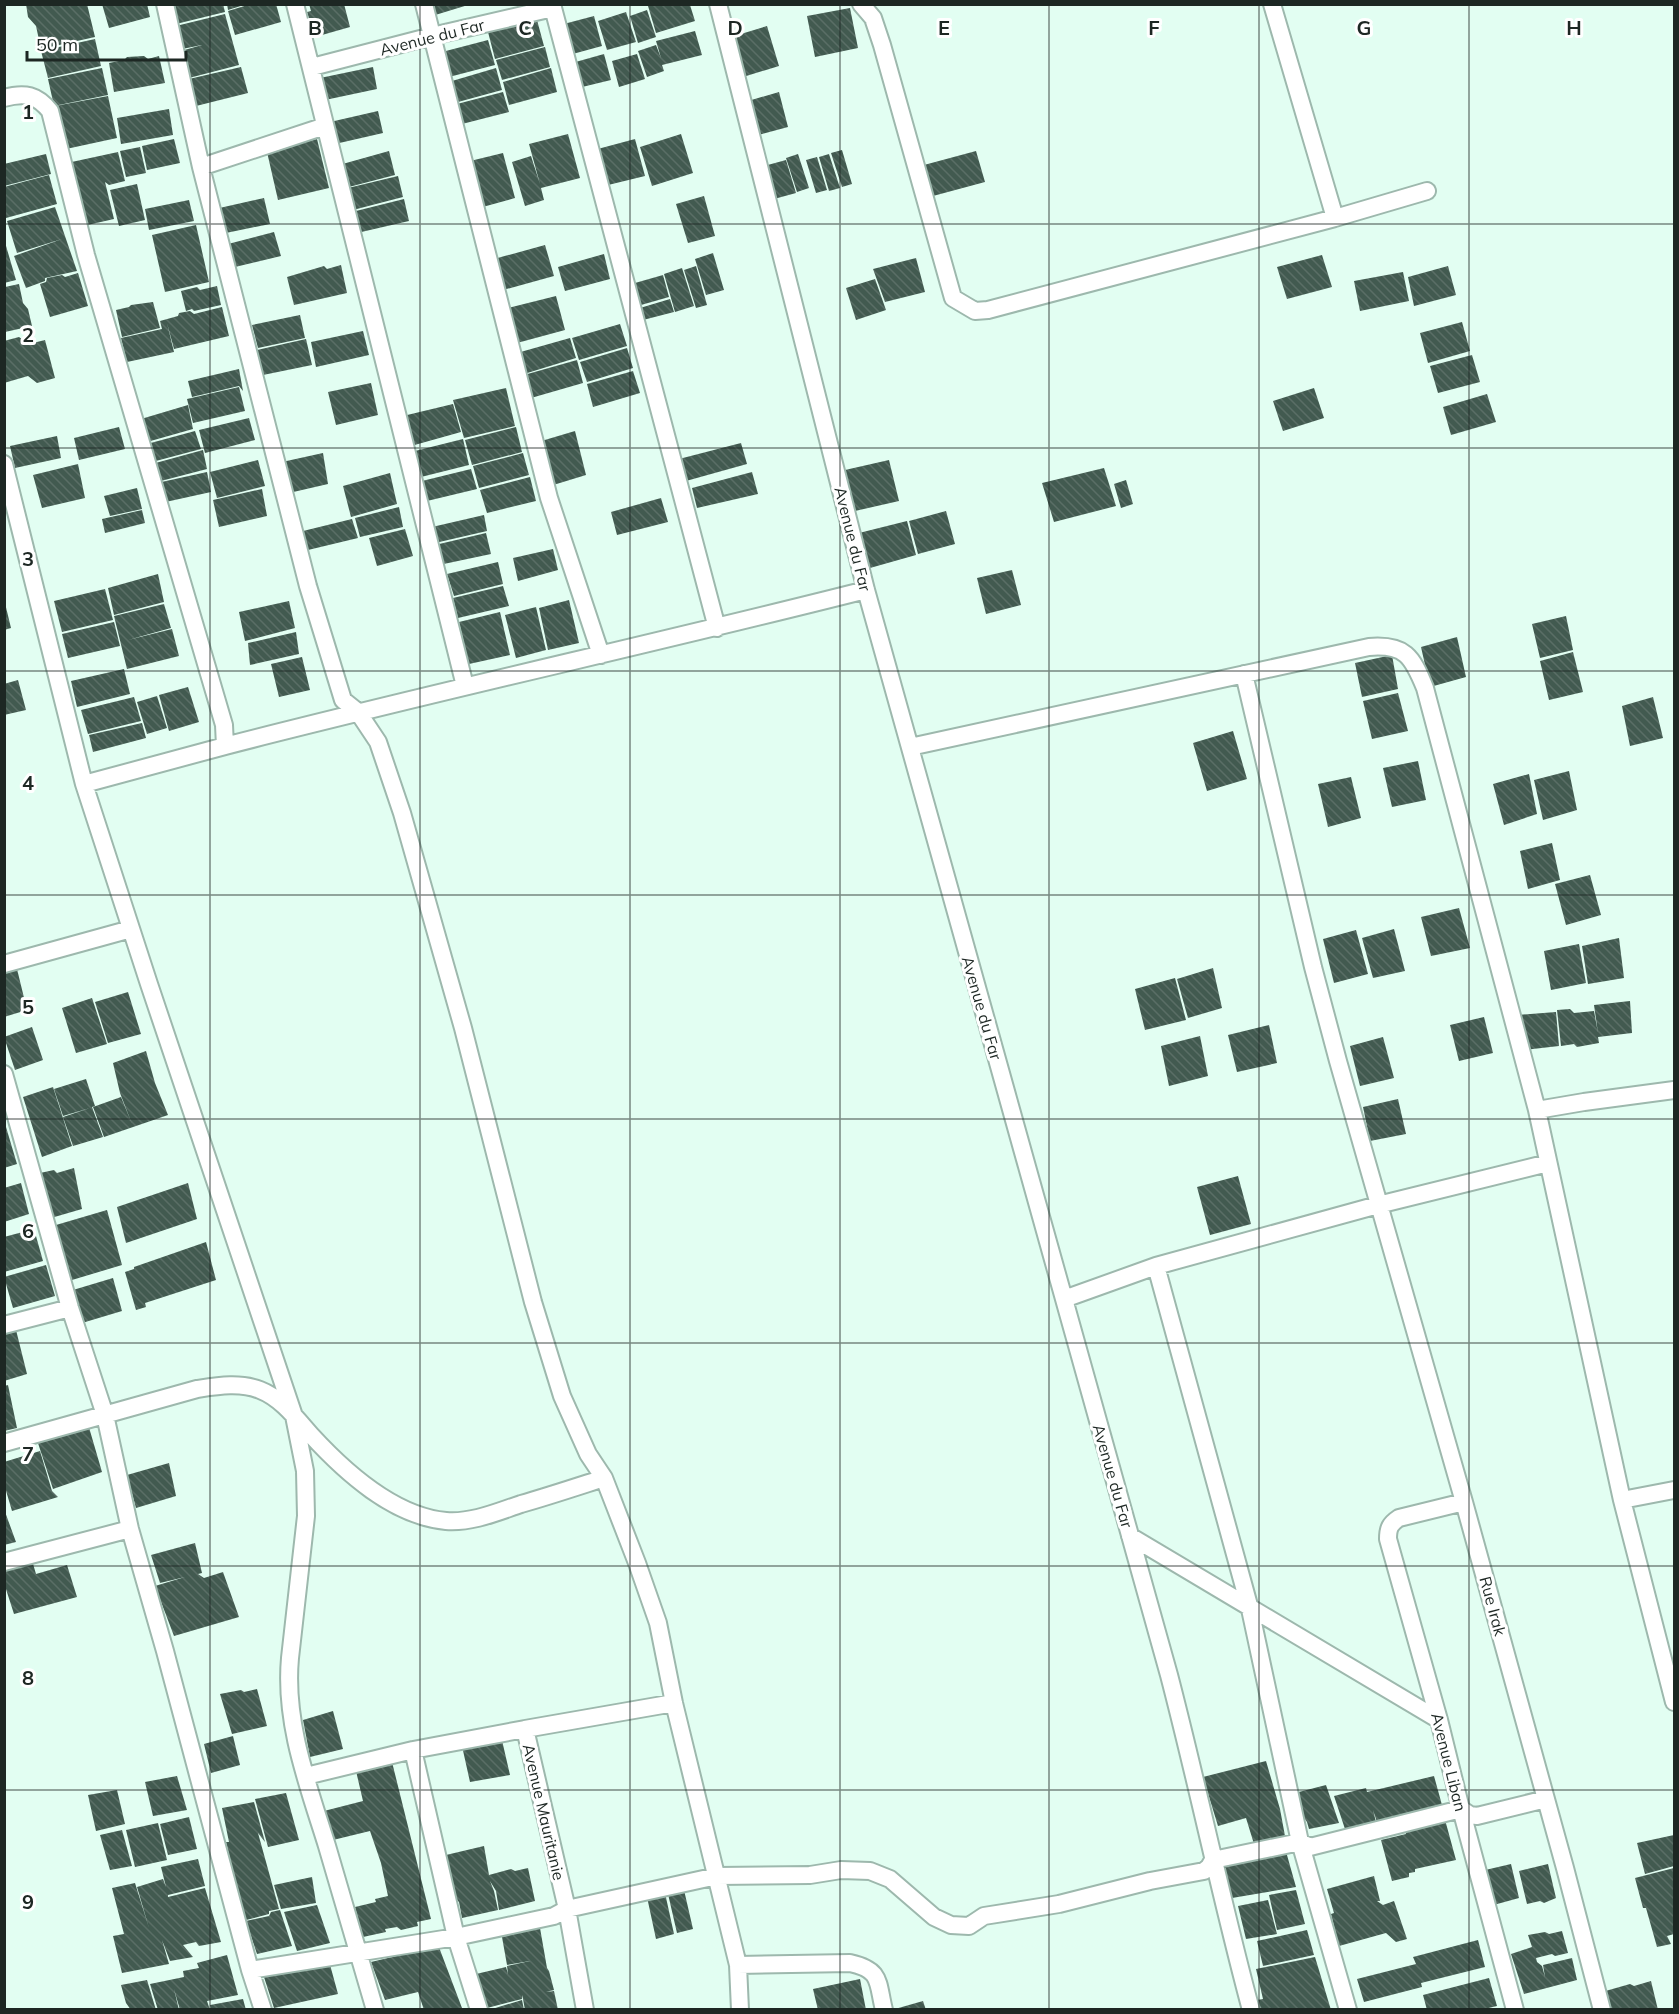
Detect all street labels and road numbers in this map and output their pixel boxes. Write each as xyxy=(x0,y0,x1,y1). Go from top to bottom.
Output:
street label: Avenue du Far xyxy=(378,14,487,60)
street label: Avenue du Far xyxy=(830,485,876,594)
street label: Avenue du Far xyxy=(958,954,1006,1062)
street label: Avenue du Far xyxy=(1089,1422,1137,1530)
street label: Rue Irak xyxy=(1475,1574,1511,1639)
street label: Avenue Liban xyxy=(1427,1711,1471,1813)
street label: Avenue Mauritanie xyxy=(519,1742,569,1882)

